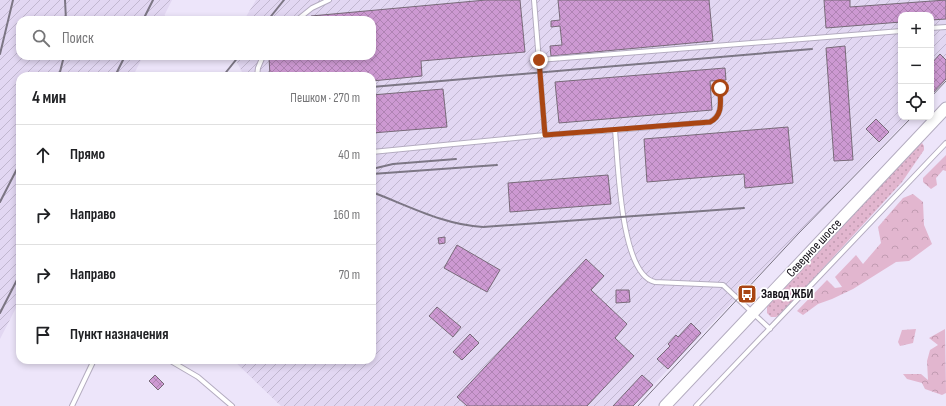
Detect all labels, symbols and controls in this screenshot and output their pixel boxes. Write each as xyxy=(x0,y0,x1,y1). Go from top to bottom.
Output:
map controls xyxy=(898,12,934,120)
button: + xyxy=(898,12,934,48)
search box xyxy=(16,16,376,60)
icon: search xyxy=(30,27,52,49)
text: Поиск xyxy=(62,29,94,48)
button: − xyxy=(898,48,934,84)
route end xyxy=(530,51,548,69)
route start xyxy=(711,79,729,97)
button: locate xyxy=(898,84,934,120)
text: 4 мин xyxy=(32,88,66,108)
text: Пешком · 270 m xyxy=(290,90,360,106)
icon: ahead xyxy=(32,144,54,166)
text: Прямо xyxy=(70,145,105,164)
text: 40 m xyxy=(338,147,360,163)
icon: right xyxy=(32,204,54,226)
text: Направо xyxy=(70,205,116,224)
text: 160 m xyxy=(334,207,360,223)
street label: Северное шоссе xyxy=(783,216,845,280)
icon: right xyxy=(32,264,54,286)
text: Направо xyxy=(70,265,116,284)
text: 70 m xyxy=(339,267,360,283)
bus stop icon: Завод ЖБИ xyxy=(736,283,758,305)
place label: Завод ЖБИ xyxy=(761,286,814,302)
icon: arrive xyxy=(32,324,54,346)
text: Пункт назначения xyxy=(70,325,168,344)

